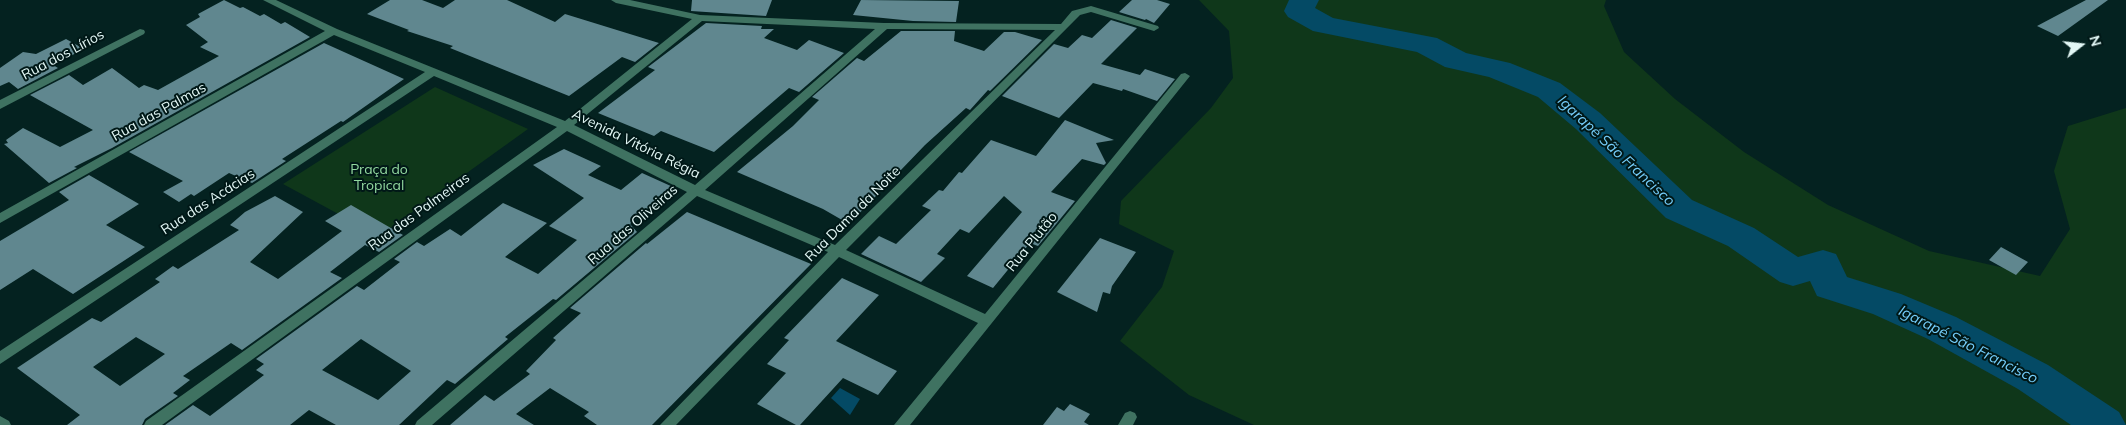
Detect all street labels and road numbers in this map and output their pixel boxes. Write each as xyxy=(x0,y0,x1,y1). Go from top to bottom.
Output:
street label: Rua dos Lírios xyxy=(19,26,107,84)
street label: Rua das Palmas xyxy=(109,79,209,145)
street label: Avenida Vitória Régia xyxy=(569,106,703,182)
street label: Rua Dama da Noite xyxy=(802,163,904,265)
street label: Rua das Acácias xyxy=(158,165,258,239)
street label: Rua das Palmeiras xyxy=(365,170,473,254)
street label: Rua das Oliveiras xyxy=(585,181,681,269)
street label: Rua Plutão xyxy=(1003,209,1061,275)

